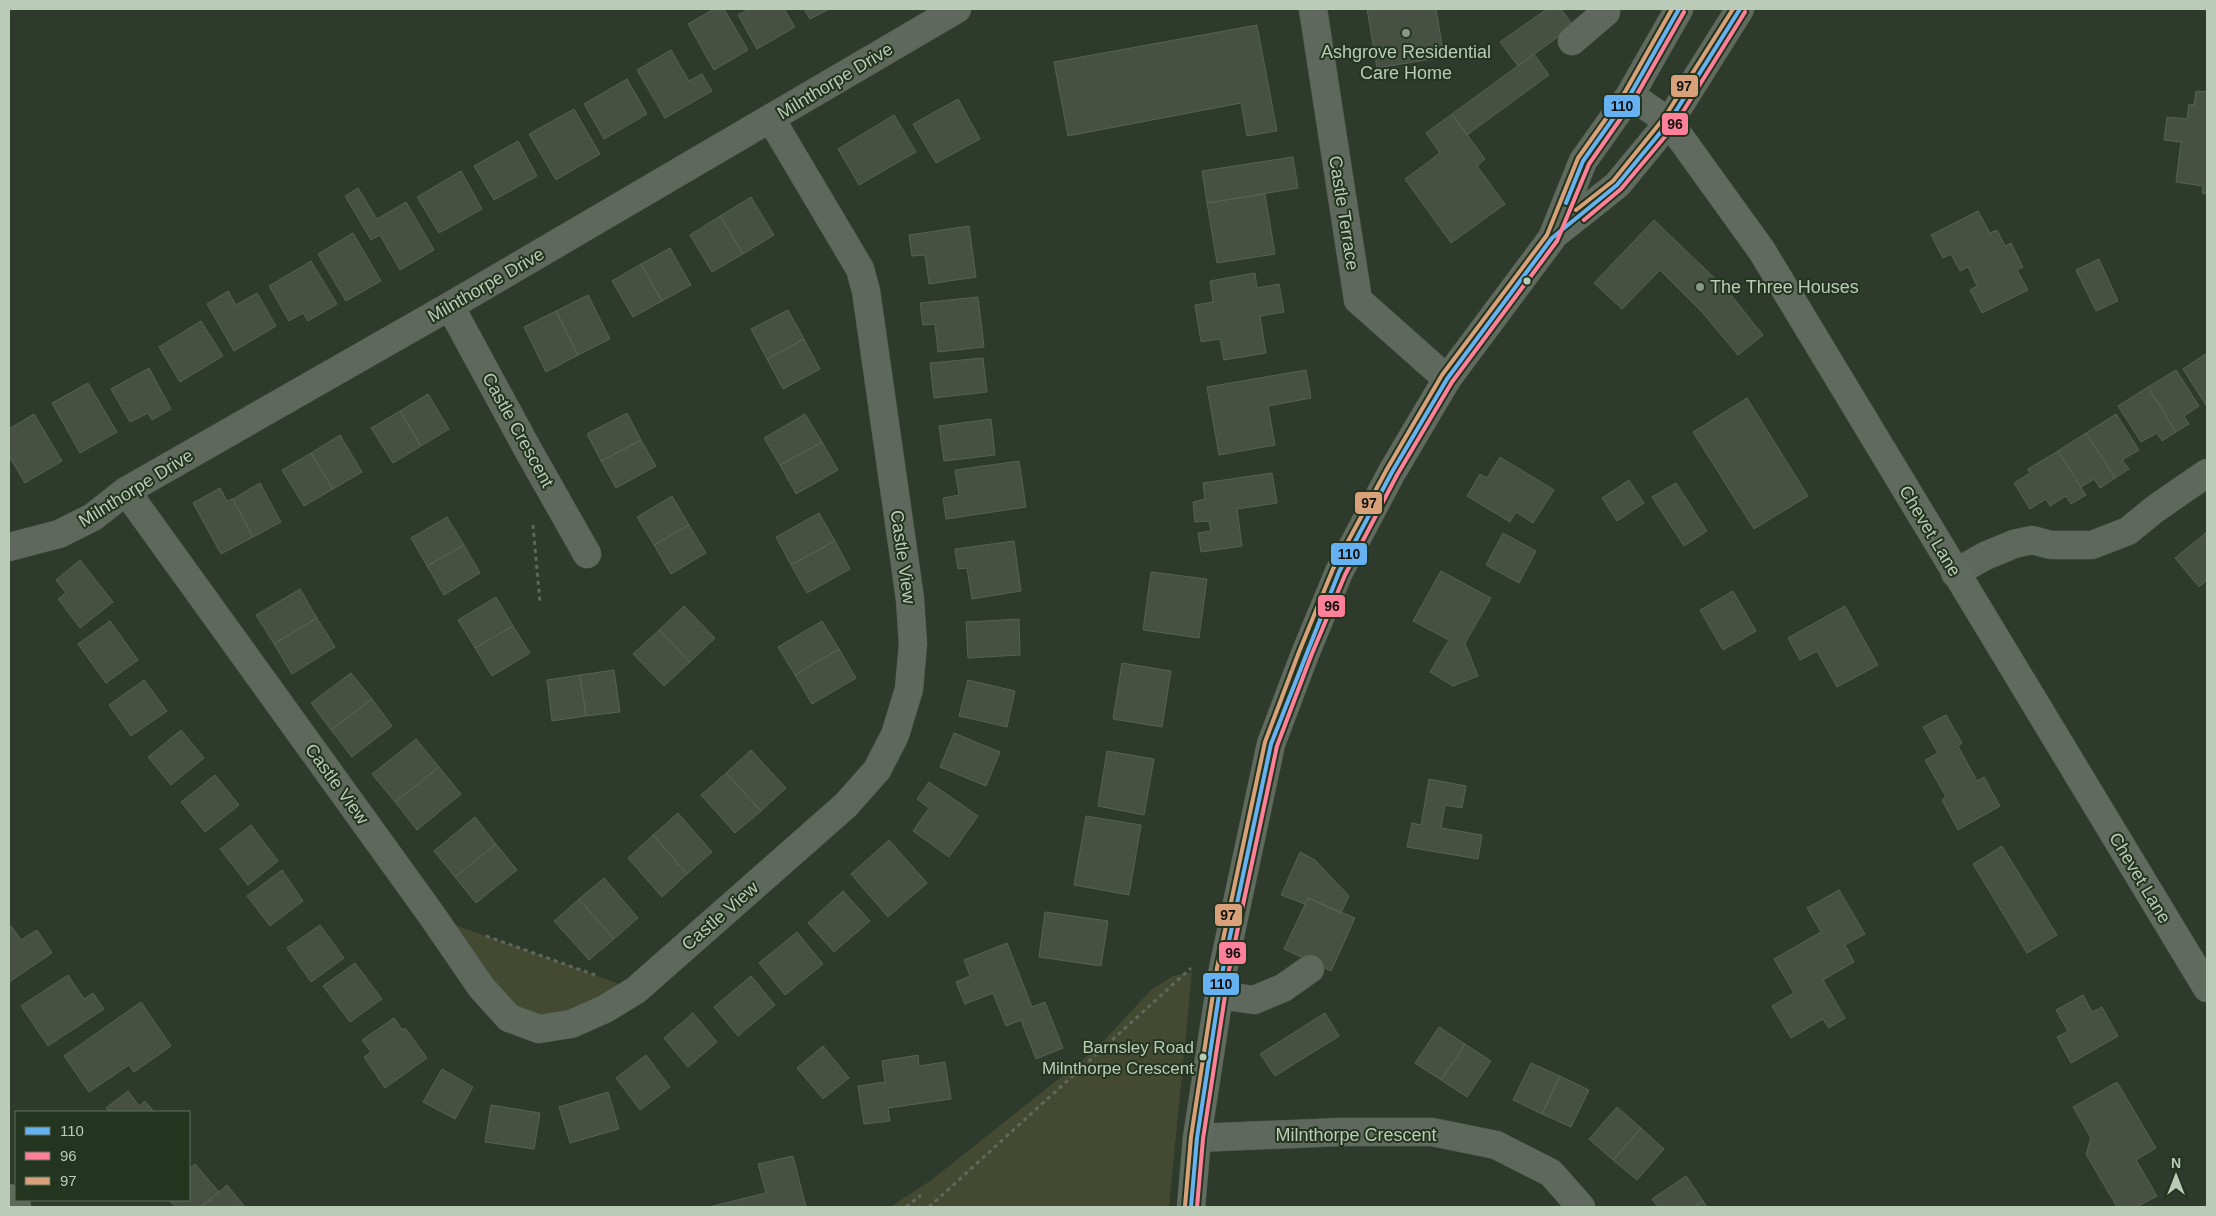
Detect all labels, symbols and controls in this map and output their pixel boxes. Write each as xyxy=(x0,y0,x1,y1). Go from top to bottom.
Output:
marker: Ashgrove Residential Care Home xyxy=(1400,27,1412,39)
street label: Milnthorpe Drive xyxy=(774,39,896,123)
place label: Ashgrove Residential Care Home xyxy=(1321,42,1491,83)
line badge: 97 xyxy=(1670,74,1699,98)
text: 97 xyxy=(1676,78,1692,94)
line badge: 110 xyxy=(1603,94,1641,118)
text: 110 xyxy=(1611,98,1634,114)
line badge: 96 xyxy=(1661,112,1689,136)
text: 96 xyxy=(1667,116,1683,132)
street label: Castle Terrace xyxy=(1325,154,1363,272)
street label: Milnthorpe Drive xyxy=(424,244,548,326)
unlabelled marker xyxy=(1522,276,1532,286)
place label: The Three Houses xyxy=(1710,277,1859,297)
marker: The Three Houses xyxy=(1694,281,1706,293)
street label: Castle Crescent xyxy=(478,369,558,491)
street label: Milnthorpe Drive xyxy=(75,445,197,531)
street label: Chevet Lane xyxy=(1895,482,1965,580)
line badge: 97 xyxy=(1354,491,1383,515)
text: 97 xyxy=(1361,495,1377,511)
street label: Castle View xyxy=(887,509,920,606)
line badge: 110 xyxy=(1330,542,1368,566)
text: 110 xyxy=(1338,546,1361,562)
line badge: 96 xyxy=(1317,594,1346,618)
text: 96 xyxy=(1324,598,1340,614)
street label: Castle View xyxy=(301,740,374,829)
street label: Chevet Lane xyxy=(2105,829,2175,927)
street label: Castle View xyxy=(678,877,763,955)
line badge: 97 xyxy=(1214,903,1243,927)
text: 97 xyxy=(1220,907,1236,923)
line badge: 96 xyxy=(1218,941,1247,965)
text: 96 xyxy=(1225,945,1241,961)
line badge: 110 xyxy=(1202,972,1240,996)
text: 110 xyxy=(1210,976,1233,992)
place label: Barnsley Road Milnthorpe Crescent xyxy=(1042,1038,1194,1078)
marker: Barnsley Road Milnthorpe Crescent xyxy=(1198,1052,1208,1062)
legend xyxy=(15,1111,190,1201)
text: 110 xyxy=(60,1122,84,1139)
street label: Milnthorpe Crescent xyxy=(1275,1125,1437,1145)
text: 96 xyxy=(60,1147,77,1164)
north arrow xyxy=(2151,1151,2201,1201)
text: N xyxy=(2171,1155,2181,1171)
text: 97 xyxy=(60,1172,77,1189)

